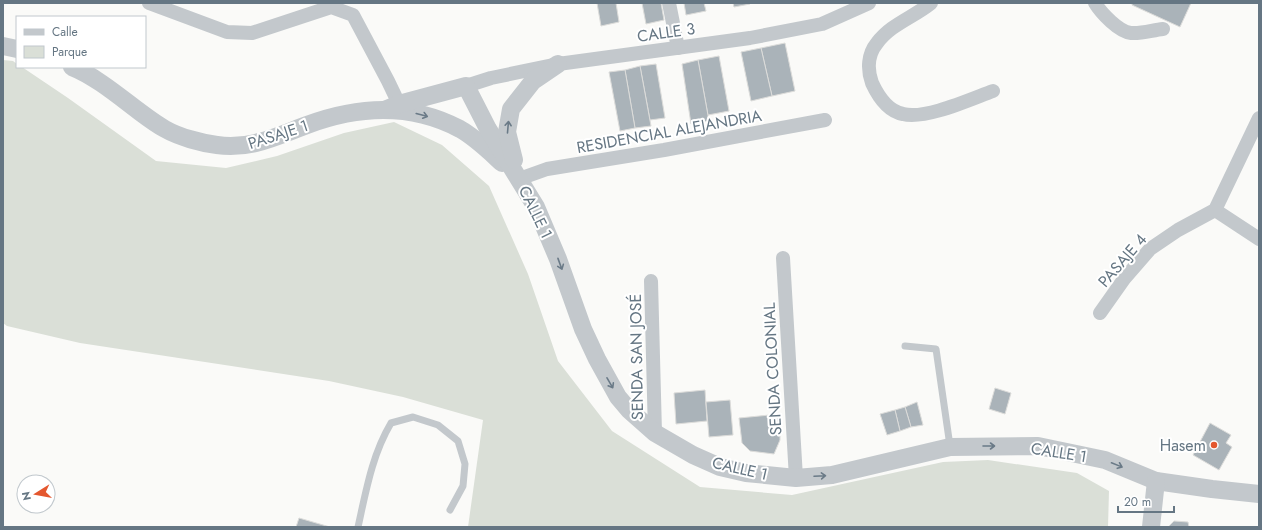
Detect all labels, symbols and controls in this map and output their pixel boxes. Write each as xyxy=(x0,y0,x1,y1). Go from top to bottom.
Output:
legend xyxy=(16,16,146,68)
street label: CALLE 3 xyxy=(636,17,697,48)
text: Calle xyxy=(52,23,78,41)
text: Parque xyxy=(52,43,87,61)
street label: RESIDENCIAL ALEJANDRIA xyxy=(575,104,764,159)
one-way arrow xyxy=(415,112,428,119)
street label: PASAJE 1 xyxy=(245,114,311,155)
one-way arrow xyxy=(505,121,512,134)
street label: CALLE 1 xyxy=(513,182,558,243)
street label: PASAJE 4 xyxy=(1093,229,1152,292)
one-way arrow xyxy=(556,258,564,270)
street label: SENDA SAN JOSÉ xyxy=(624,294,649,420)
street label: SENDA COLONIAL xyxy=(757,301,787,436)
one-way arrow xyxy=(607,377,615,389)
place label: Hasem xyxy=(1160,434,1206,457)
street label: CALLE 1 xyxy=(1029,437,1089,468)
marker: Hasem xyxy=(1209,440,1219,450)
one-way arrow xyxy=(982,442,995,450)
street label: CALLE 1 xyxy=(710,451,770,486)
one-way arrow xyxy=(1110,462,1122,469)
one-way arrow xyxy=(813,473,826,480)
north arrow xyxy=(16,474,56,514)
scale bar xyxy=(1118,488,1174,514)
text: N xyxy=(17,490,35,502)
text: 20 m xyxy=(1124,493,1151,511)

